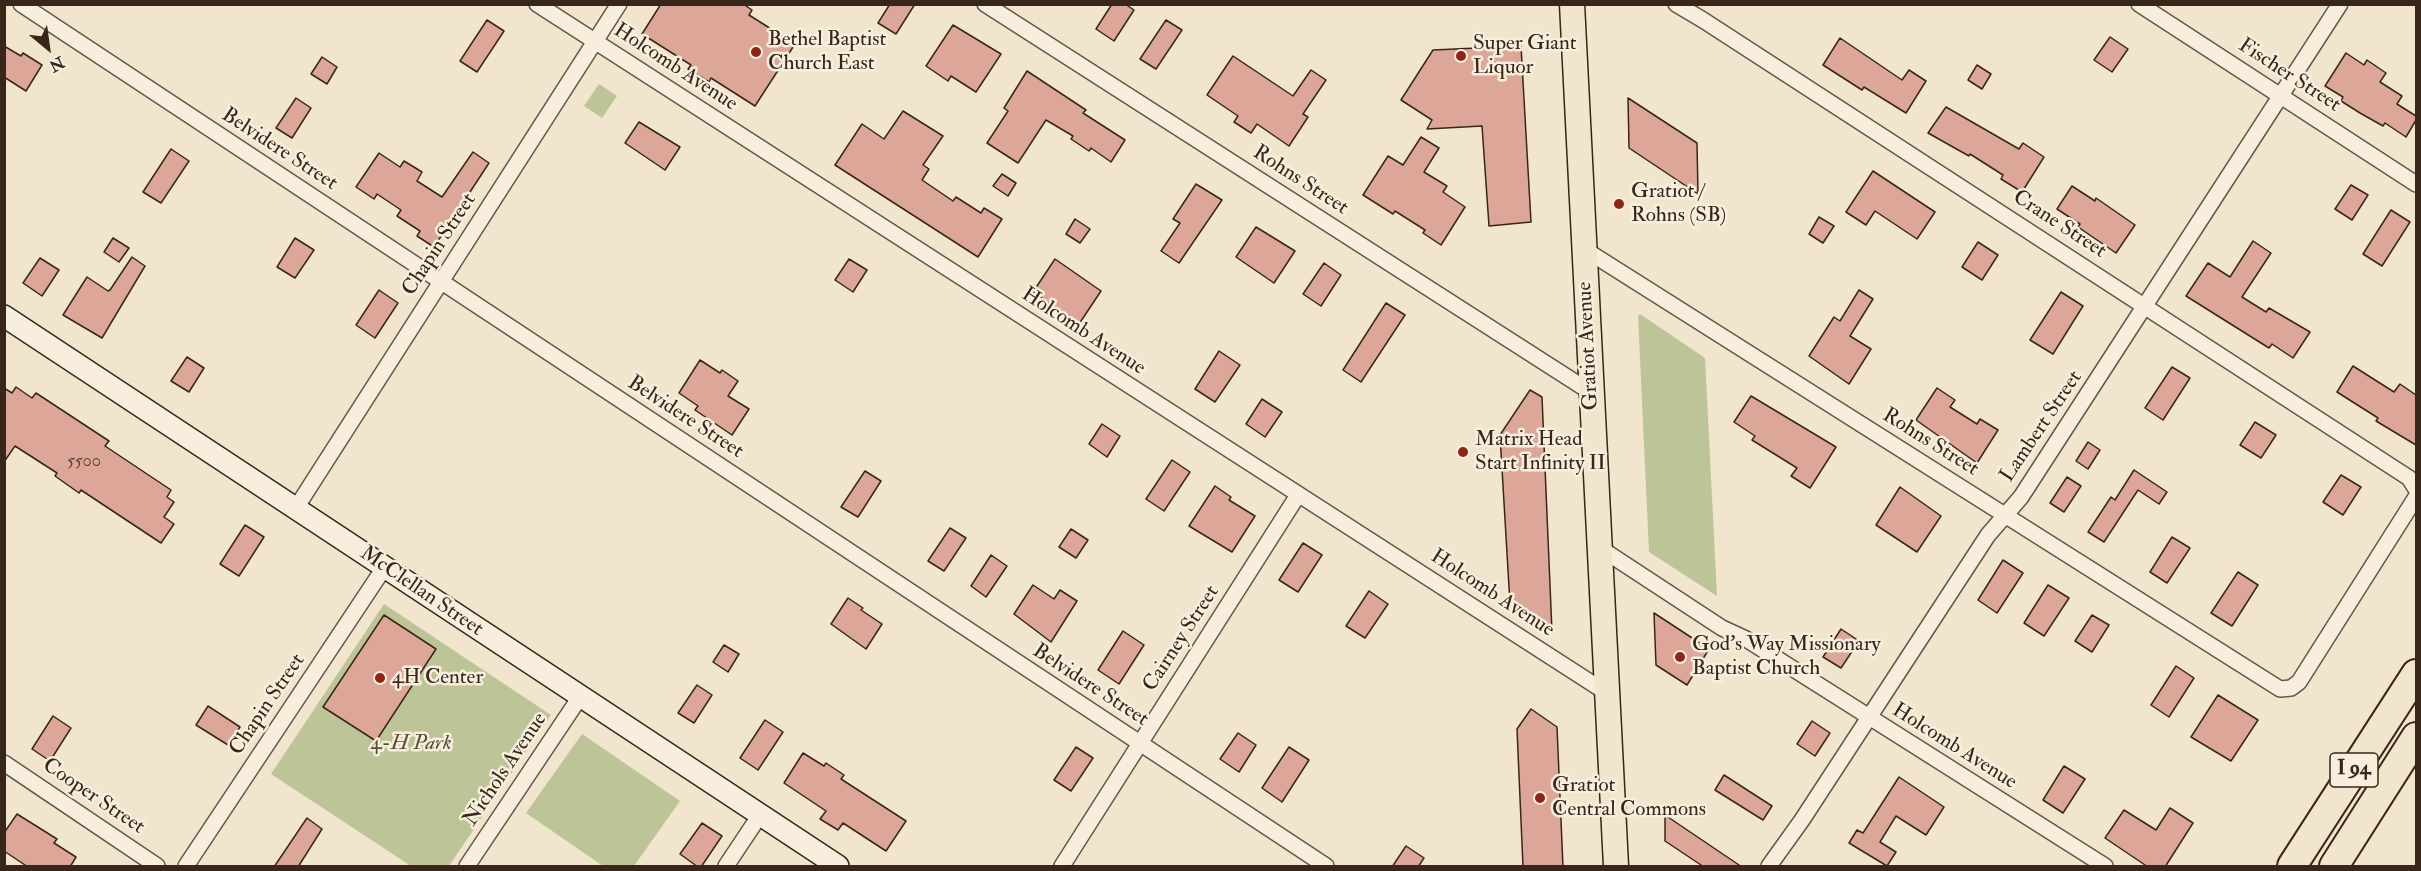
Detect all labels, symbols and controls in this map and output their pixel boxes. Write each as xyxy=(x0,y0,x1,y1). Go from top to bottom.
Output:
north arrow xyxy=(18,18,78,78)
street label: Holcomb Avenue xyxy=(608,19,742,117)
place label: Bethel Baptist Church East xyxy=(768,27,886,77)
place label: Super Giant Liquor xyxy=(1473,31,1576,81)
street label: Fischer Street xyxy=(2233,34,2345,118)
marker: Bethel Baptist Church East xyxy=(749,45,763,59)
marker: Super Giant Liquor xyxy=(1454,49,1468,63)
text: N xyxy=(46,52,68,76)
street label: Belvidere Street xyxy=(216,103,342,197)
street label: Rohns Street xyxy=(1247,141,1353,221)
place label: Gratiot / Rohns (SB) xyxy=(1631,179,1726,229)
street label: Crane Street xyxy=(2008,185,2110,265)
street label: Chapin Street xyxy=(398,189,482,301)
marker: Gratiot / Rohns (SB) xyxy=(1612,197,1626,211)
street label: Gratiot Avenue xyxy=(1573,281,1605,411)
street label: Holcomb Avenue xyxy=(1016,283,1150,381)
street label: Lambert Street xyxy=(1996,367,2088,487)
street label: Belvidere Street xyxy=(622,371,748,465)
street label: Rohns Street xyxy=(1877,403,1983,483)
place label: Matrix Head Start Infinity II xyxy=(1475,427,1606,477)
marker: Matrix Head Start Infinity II xyxy=(1456,445,1470,459)
house number: 5500 xyxy=(67,451,101,473)
street label: McClellan Street xyxy=(355,542,487,642)
street label: Holcomb Avenue xyxy=(1425,545,1559,643)
street label: Cairney Street xyxy=(1138,581,1226,697)
place label: God's Way Missionary Baptist Church xyxy=(1692,632,1881,682)
street label: Belvidere Street xyxy=(1027,639,1153,733)
street label: Chapin Street xyxy=(225,649,311,761)
marker: God's Way Missionary Baptist Church xyxy=(1673,650,1687,664)
place label: 4H Center xyxy=(392,665,483,691)
marker: 4H Center xyxy=(373,671,387,685)
street label: Holcomb Avenue xyxy=(1887,699,2021,795)
street label: Nichols Avenue xyxy=(459,708,553,832)
park label: 4-H Park xyxy=(370,731,452,757)
road number: I 94 xyxy=(2330,753,2378,787)
street label: Cooper Street xyxy=(37,754,149,840)
place label: Gratiot Central Commons xyxy=(1552,773,1706,823)
marker: Gratiot Central Commons xyxy=(1533,791,1547,805)

